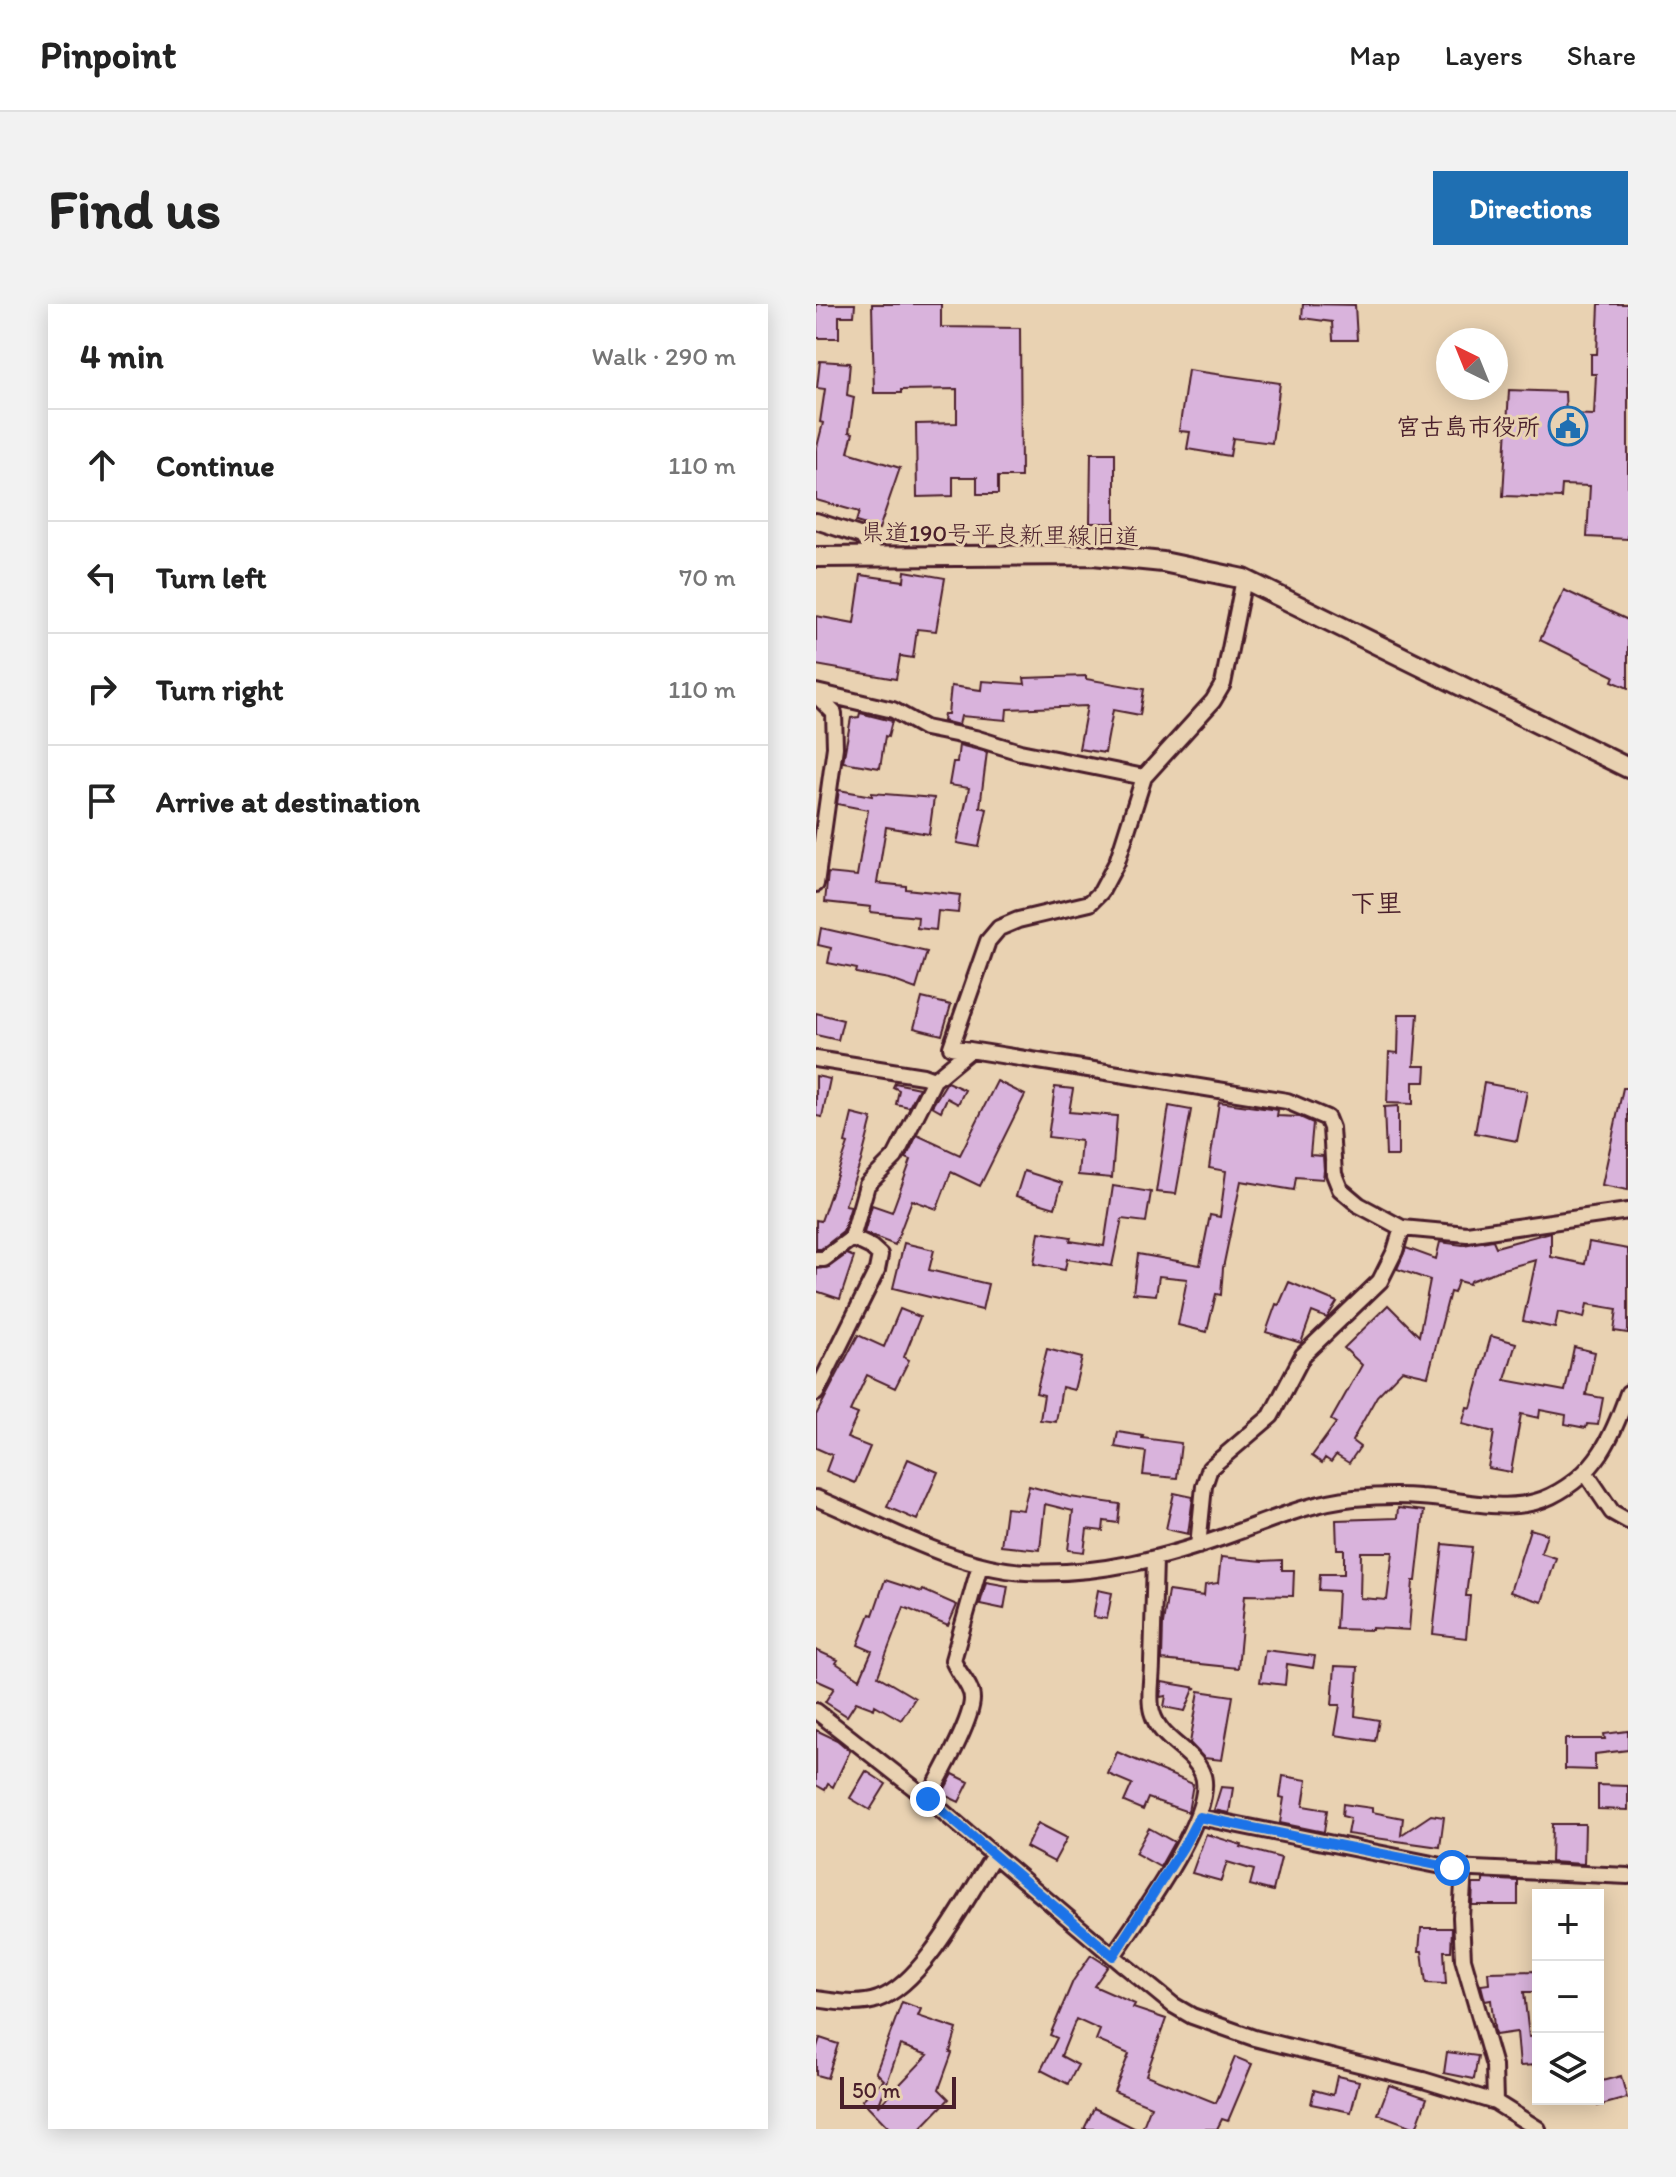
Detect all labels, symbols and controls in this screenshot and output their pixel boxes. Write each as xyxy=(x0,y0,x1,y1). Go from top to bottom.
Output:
text: Pinpoint xyxy=(40,32,176,78)
text: Map xyxy=(1349,38,1401,72)
text: Layers xyxy=(1445,38,1523,72)
text: Share xyxy=(1567,38,1636,72)
button: Directions xyxy=(1433,171,1628,245)
text: Find us xyxy=(48,175,221,242)
north arrow xyxy=(1436,328,1508,400)
text: 4 min xyxy=(80,336,164,377)
text: Walk · 290 m xyxy=(592,340,736,372)
public building icon: 宮古島市役所 xyxy=(1547,405,1589,447)
place label: 宮古島市役所 xyxy=(1396,412,1540,441)
icon: ahead xyxy=(80,443,124,487)
text: Continue xyxy=(156,447,275,484)
text: 110 m xyxy=(668,449,736,481)
street label: 県道190号平良新里線旧道 xyxy=(861,517,1139,551)
icon: left xyxy=(80,555,124,599)
text: Turn left xyxy=(156,559,267,596)
text: 70 m xyxy=(679,561,736,593)
icon: right xyxy=(80,667,124,711)
text: Turn right xyxy=(156,671,284,708)
text: 110 m xyxy=(668,673,736,705)
icon: arrive xyxy=(80,779,124,823)
text: Arrive at destination xyxy=(156,783,420,820)
district label: 下里 xyxy=(1350,887,1402,919)
route end xyxy=(910,1781,946,1817)
route start xyxy=(1434,1850,1470,1886)
map controls xyxy=(1532,1889,1604,2105)
button: + xyxy=(1532,1889,1604,1961)
button: − xyxy=(1532,1961,1604,2033)
button: layers xyxy=(1532,2033,1604,2105)
scale bar xyxy=(840,2073,956,2109)
text: 50 m xyxy=(852,2077,901,2104)

